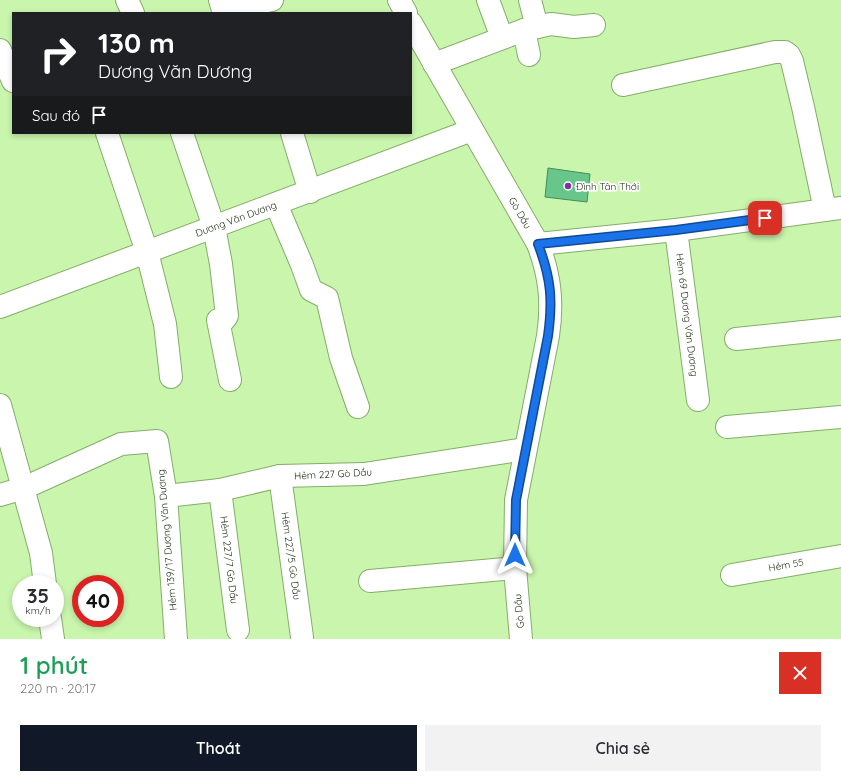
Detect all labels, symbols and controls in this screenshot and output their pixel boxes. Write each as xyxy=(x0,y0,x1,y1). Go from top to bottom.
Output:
text: 130 m xyxy=(98,25,175,60)
icon: right xyxy=(32,28,84,80)
text: Dương Văn Dương xyxy=(98,60,252,83)
icon: arrive xyxy=(88,104,110,126)
text: Sau đó xyxy=(32,106,80,125)
place label: Đình Tân Thới xyxy=(576,180,639,193)
marker: Đình Tân Thới xyxy=(563,181,573,191)
street label: Gò Dầu xyxy=(506,195,534,231)
street label: Dương Văn Dương xyxy=(194,198,278,240)
pin xyxy=(748,201,782,235)
icon: arrive xyxy=(754,207,776,229)
street label: Hẻm 69 Dương Văn Dương xyxy=(673,253,701,377)
street label: Hẻm 227 Gò Dầu xyxy=(294,465,372,483)
street label: Hẻm 139/17 Dương Văn Dương xyxy=(154,469,180,611)
street label: Hẻm 227/5 Gò Dầu xyxy=(278,511,304,601)
street label: Hẻm 227/7 Gò Dầu xyxy=(217,515,241,605)
position arrow xyxy=(494,534,536,576)
street label: Hẻm 55 xyxy=(767,556,805,574)
speed limit sign: 40 xyxy=(72,575,124,627)
text: 35 xyxy=(27,583,49,608)
street label: Gò Dầu xyxy=(511,593,527,629)
text: km/h xyxy=(25,604,51,617)
text: 1 phút xyxy=(20,650,88,680)
button: close xyxy=(779,652,821,694)
text: 220 m · 20:17 xyxy=(20,680,96,696)
button: Thoát xyxy=(20,725,417,771)
button: Chia sẻ xyxy=(425,725,821,771)

